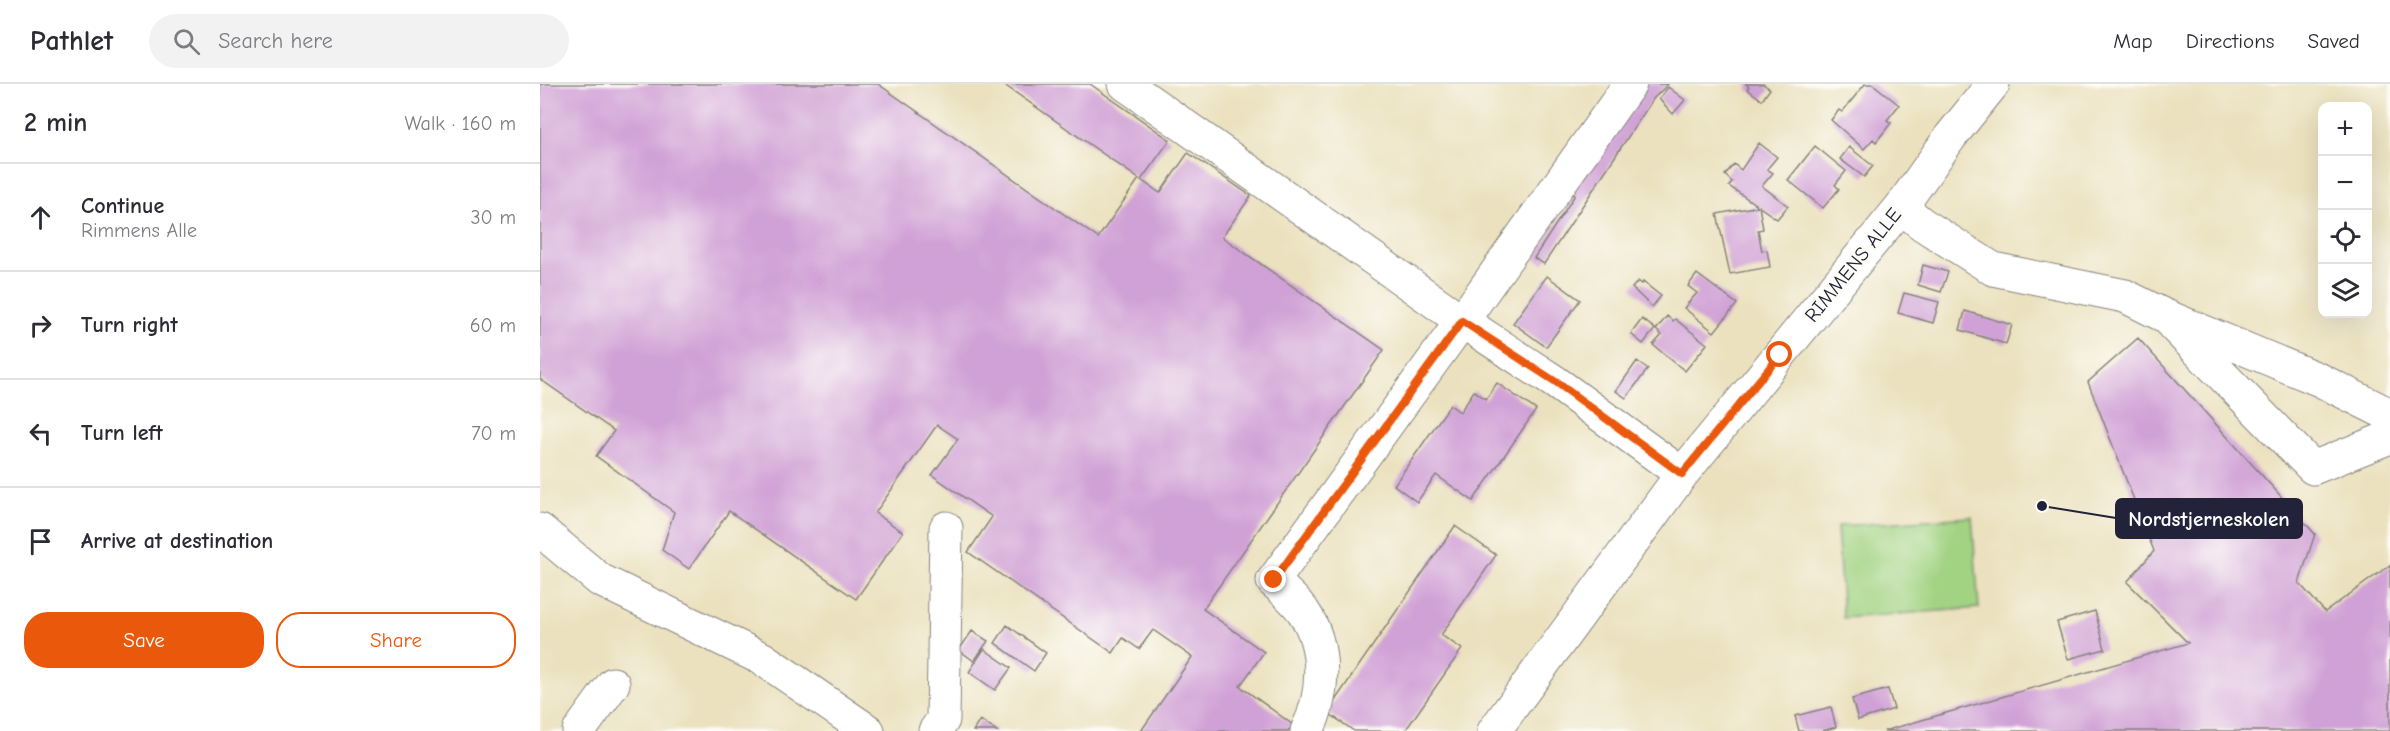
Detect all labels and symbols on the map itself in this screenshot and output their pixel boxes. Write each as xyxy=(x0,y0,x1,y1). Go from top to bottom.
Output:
street label: RIMMENS ALLE xyxy=(1800,203,1906,327)
route start xyxy=(1766,341,1792,367)
callout: Nordstjerneskolen xyxy=(2116,499,2302,538)
text: Nordstjerneskolen xyxy=(2128,507,2290,531)
route end xyxy=(1260,566,1286,592)

